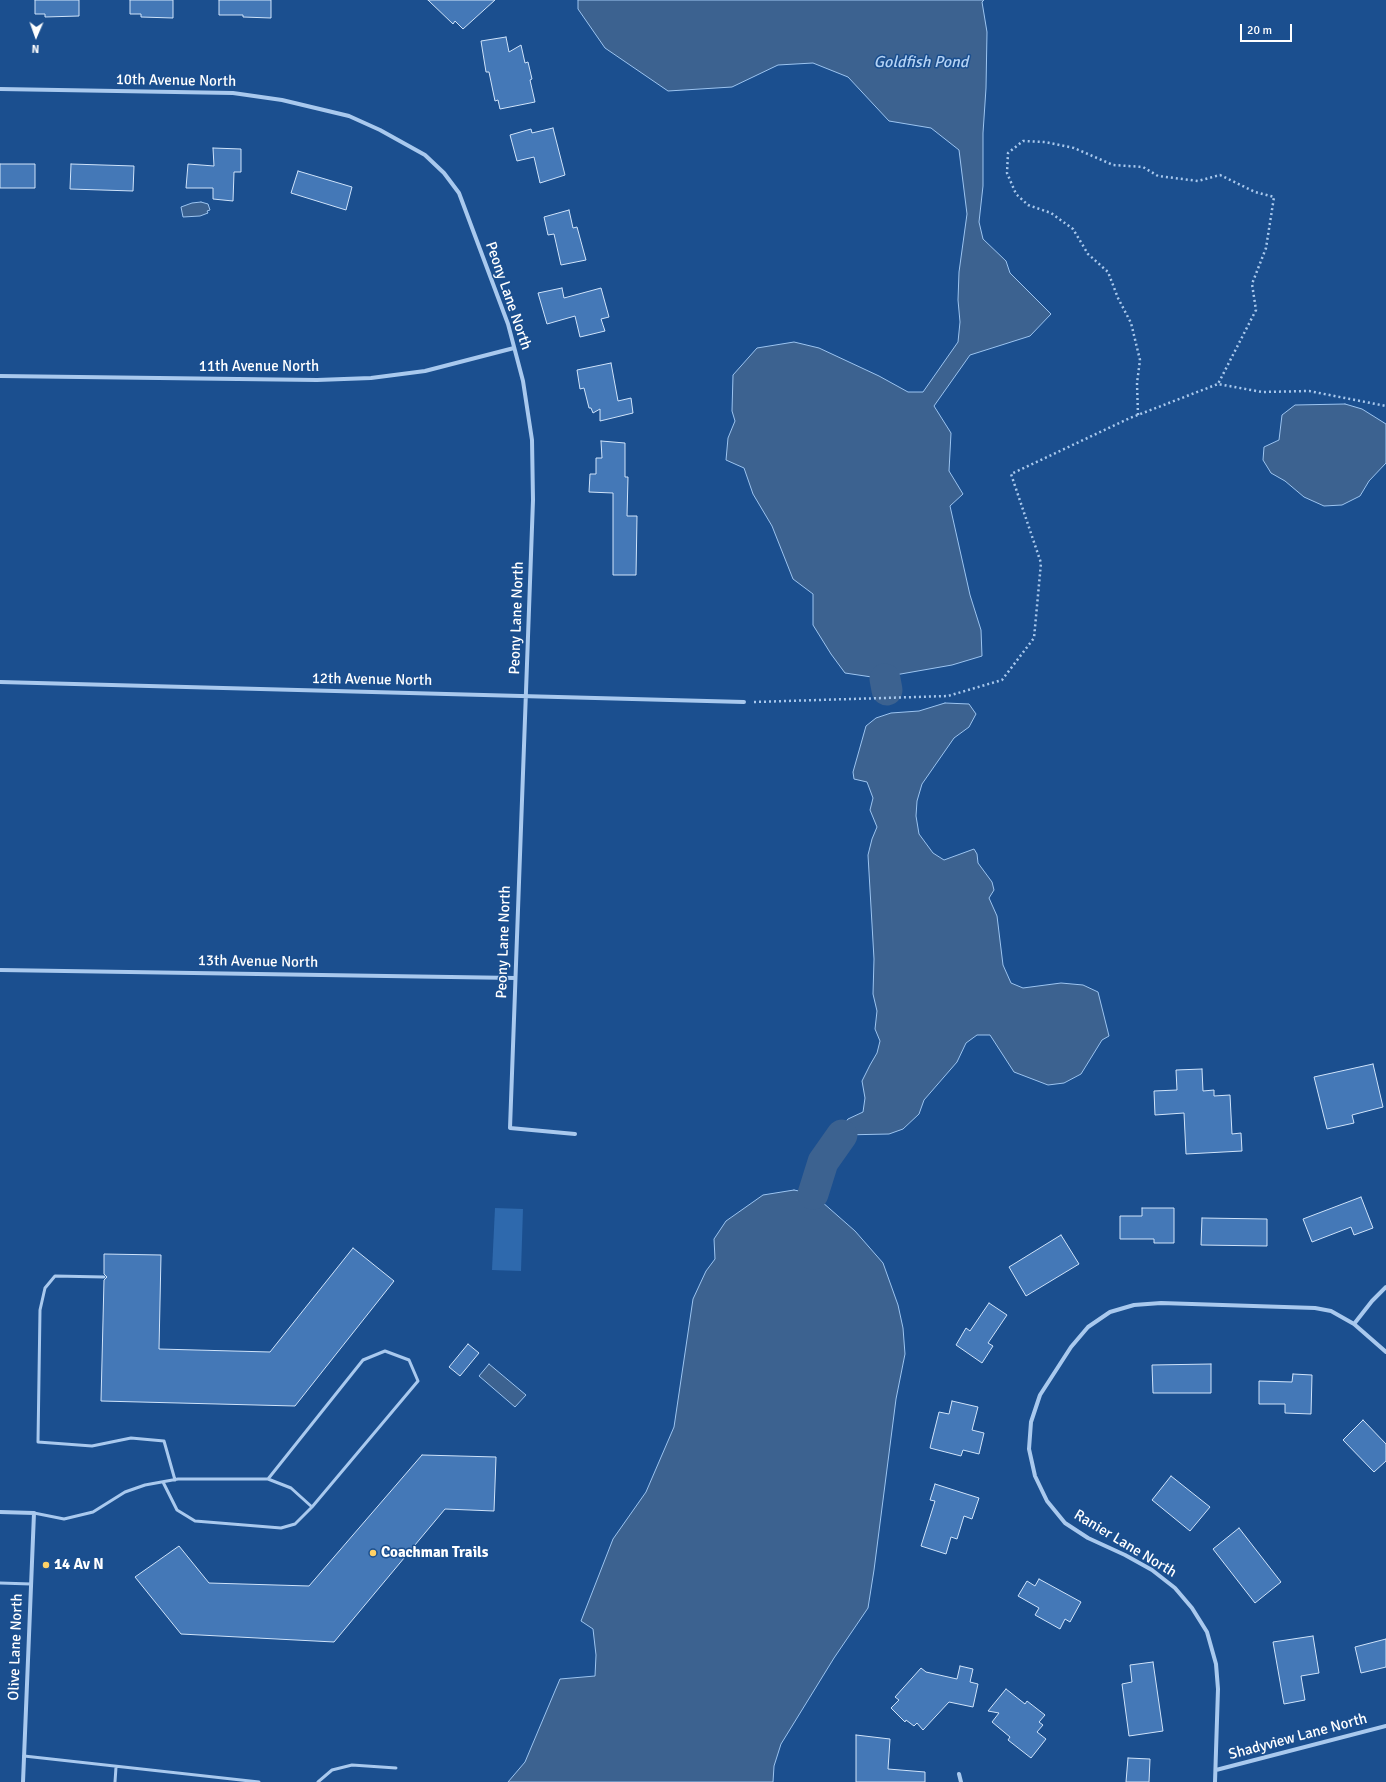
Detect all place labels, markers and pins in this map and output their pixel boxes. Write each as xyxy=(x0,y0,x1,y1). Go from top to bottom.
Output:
place label: Coachman Trails xyxy=(381,1544,488,1562)
marker: Coachman Trails xyxy=(368,1548,378,1558)
place label: 14 Av N xyxy=(54,1556,104,1574)
marker: 14 Av N xyxy=(41,1560,51,1570)

